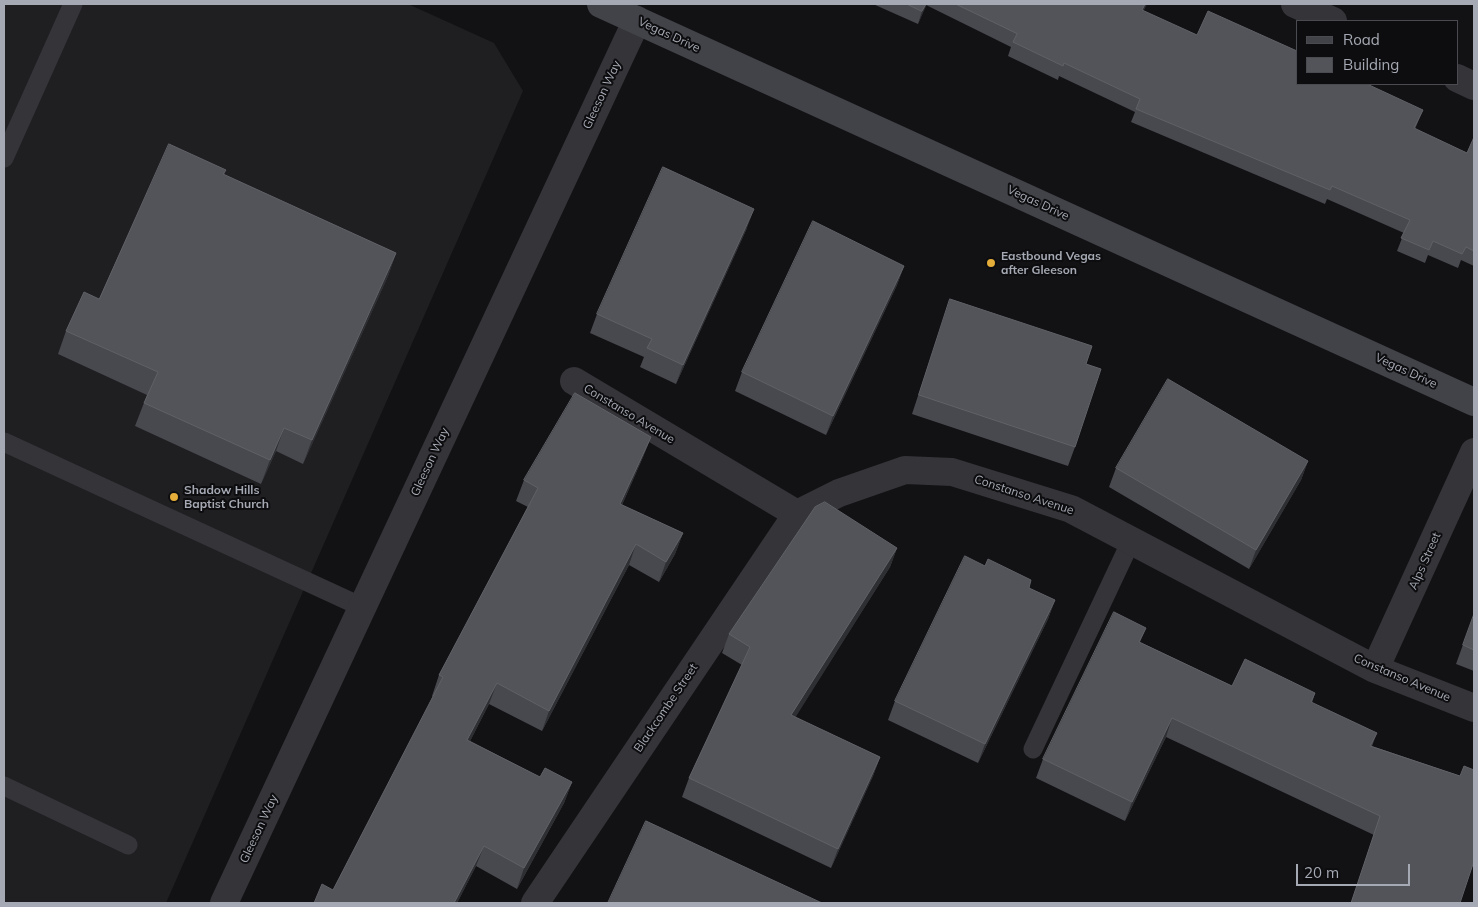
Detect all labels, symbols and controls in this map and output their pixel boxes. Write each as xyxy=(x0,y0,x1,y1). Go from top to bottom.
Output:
street label: Vegas Drive xyxy=(636,14,702,56)
legend xyxy=(1296,20,1458,85)
text: Road xyxy=(1343,30,1380,49)
text: Building xyxy=(1343,55,1399,74)
street label: Gleeson Way xyxy=(580,59,624,131)
street label: Vegas Drive xyxy=(1005,182,1071,224)
place label: Eastbound Vegas after Gleeson xyxy=(1001,249,1101,277)
marker: Eastbound Vegas after Gleeson xyxy=(985,257,997,269)
street label: Vegas Drive xyxy=(1373,350,1439,392)
street label: Constanso Avenue xyxy=(581,381,677,447)
street label: Gleeson Way xyxy=(408,426,452,498)
street label: Constanso Avenue xyxy=(972,472,1076,518)
place label: Shadow Hills Baptist Church xyxy=(184,483,269,511)
marker: Shadow Hills Baptist Church xyxy=(168,491,180,503)
street label: Alps Street xyxy=(1406,530,1444,592)
street label: Constanso Avenue xyxy=(1351,651,1453,705)
street label: Blackcombe Street xyxy=(631,661,701,755)
street label: Gleeson Way xyxy=(237,793,281,865)
scale bar xyxy=(1298,854,1412,886)
text: 20 m xyxy=(1304,863,1339,882)

